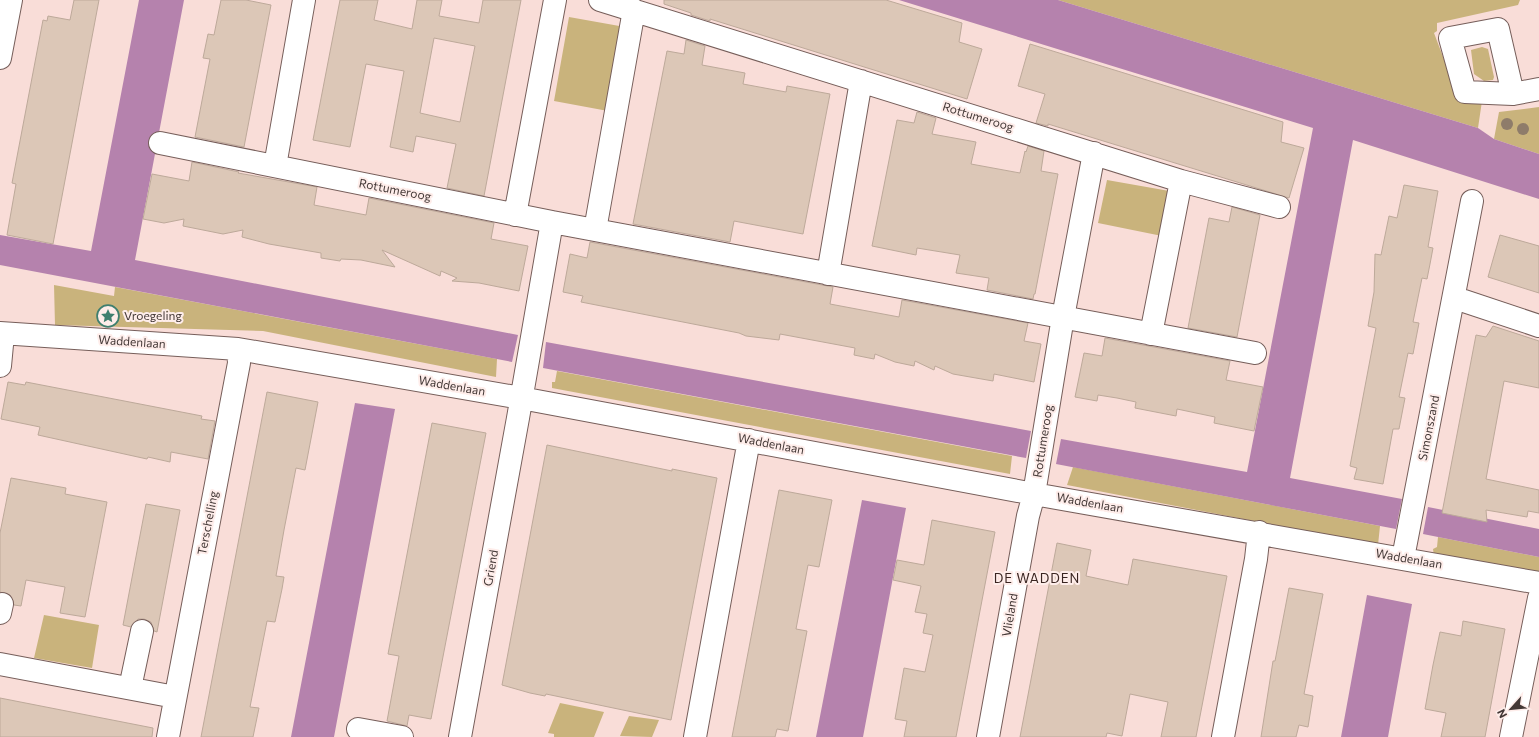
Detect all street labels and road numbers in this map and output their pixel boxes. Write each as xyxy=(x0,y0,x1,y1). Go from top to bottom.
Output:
street label: Rottumeroog xyxy=(941,99,1016,134)
street label: Rottumeroog xyxy=(358,175,433,203)
street label: Waddenlaan xyxy=(98,332,166,350)
street label: Waddenlaan xyxy=(418,372,487,398)
street label: Simonszand xyxy=(1415,394,1441,462)
street label: Rottumeroog xyxy=(1029,403,1055,478)
street label: Waddenlaan xyxy=(737,430,806,456)
street label: Terschelling xyxy=(194,489,220,556)
street label: Waddenlaan xyxy=(1056,489,1125,515)
street label: Waddenlaan xyxy=(1375,545,1444,571)
street label: Griend xyxy=(480,548,500,587)
street label: Vlieland xyxy=(998,592,1020,638)

